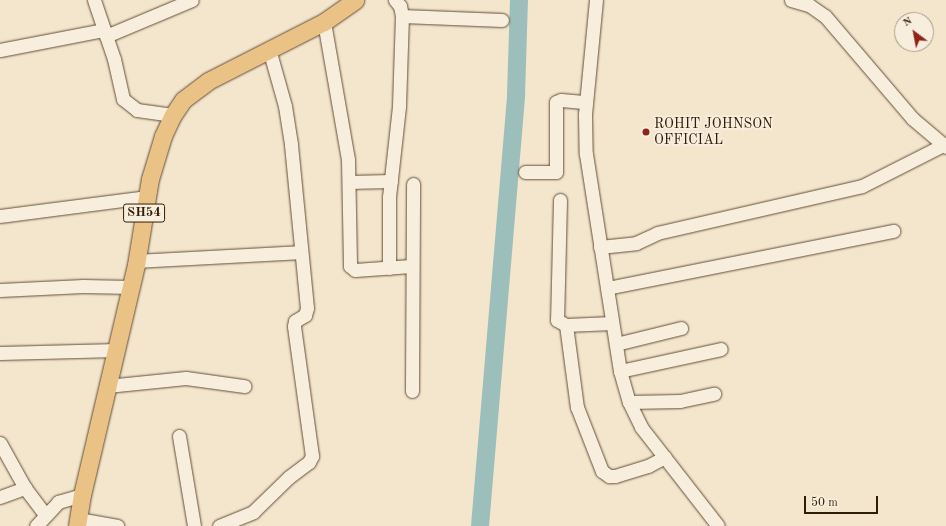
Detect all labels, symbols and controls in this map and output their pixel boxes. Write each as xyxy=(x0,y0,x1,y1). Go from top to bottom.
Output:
north arrow xyxy=(894,12,934,52)
text: N xyxy=(901,15,914,29)
place label: ROHIT JOHNSON OFFICIAL xyxy=(654,116,773,148)
marker: ROHIT JOHNSON OFFICIAL xyxy=(641,127,651,137)
road number: SH54 xyxy=(123,202,165,224)
scale bar xyxy=(806,488,880,514)
text: 50 m xyxy=(811,497,838,509)

